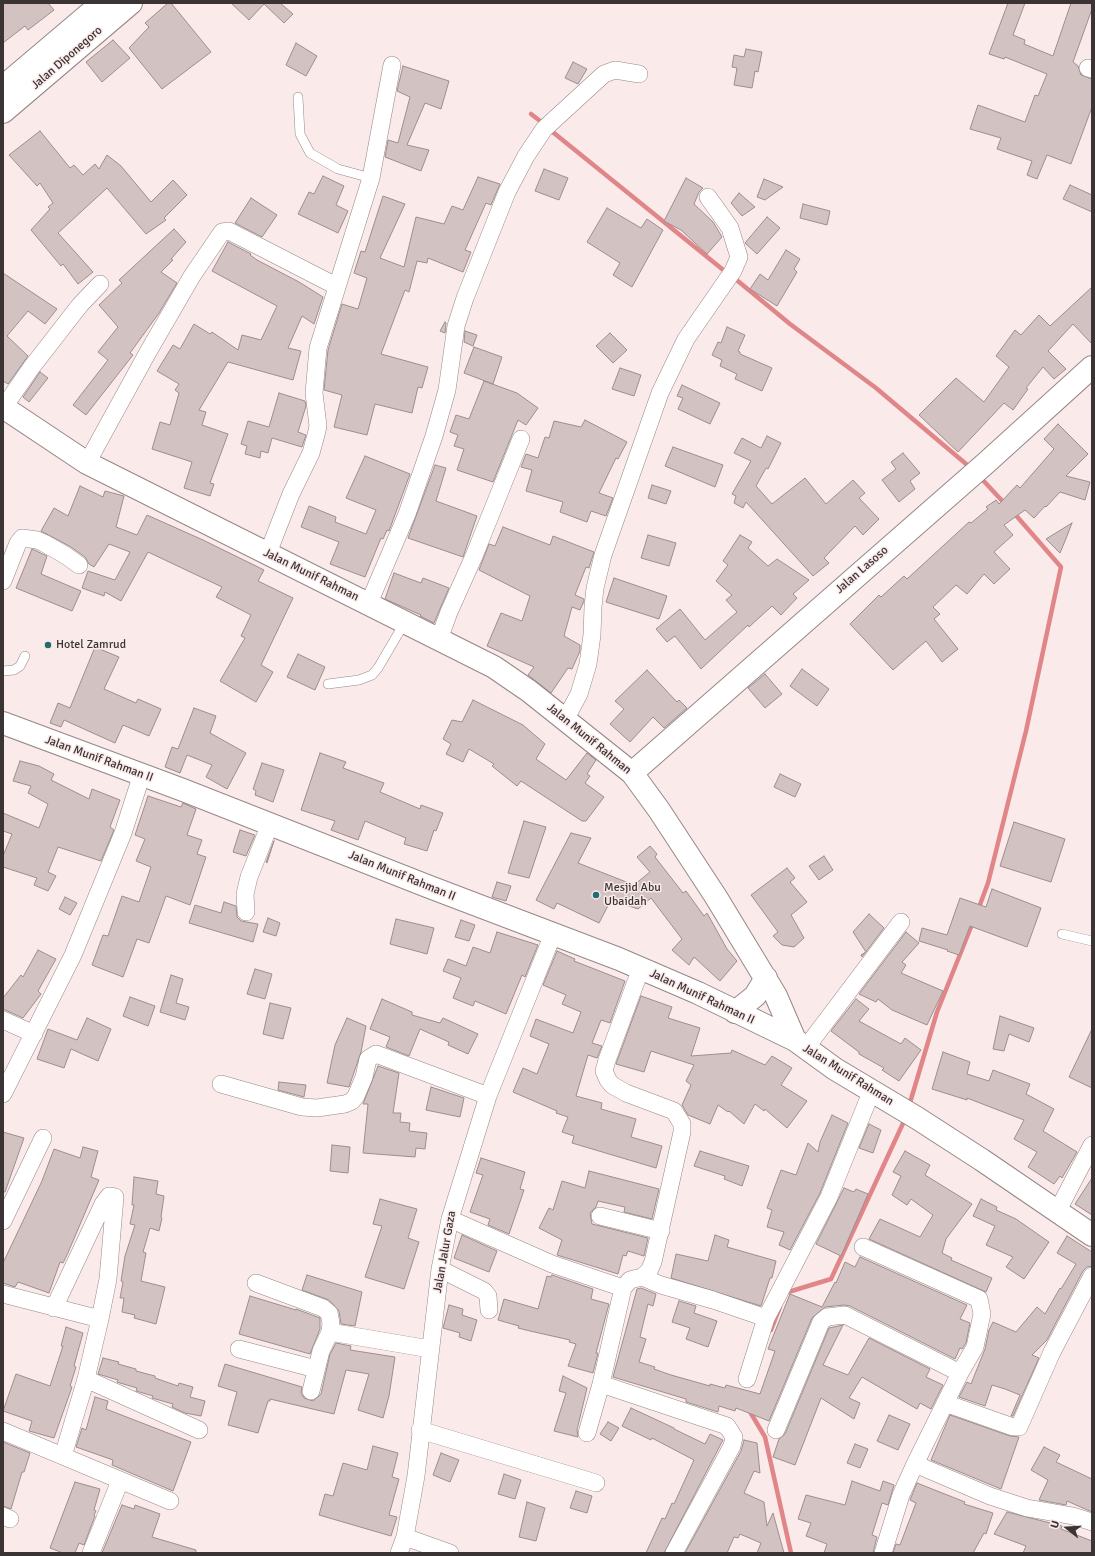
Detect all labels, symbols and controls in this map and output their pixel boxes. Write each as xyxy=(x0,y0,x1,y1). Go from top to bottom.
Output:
street label: Jalan Diponegoro xyxy=(29,23,105,93)
street label: Jalan Lasoso xyxy=(833,543,891,597)
street label: Jalan Munif Rahman xyxy=(261,546,361,604)
place label: Hotel Zamrud xyxy=(56,638,126,652)
marker: Hotel Zamrud xyxy=(43,640,53,650)
street label: Jalan Munif Rahman xyxy=(544,701,634,777)
street label: Jalan Munif Rahman II xyxy=(43,733,155,785)
street label: Jalan Munif Rahman II xyxy=(346,848,458,904)
place label: Mesjid Abu Ubaidah xyxy=(604,881,661,909)
marker: Mesjid Abu Ubaidah xyxy=(591,890,601,900)
street label: Jalan Munif Rahman II xyxy=(647,966,757,1028)
street label: Jalan Munif Rahman xyxy=(800,1041,896,1109)
street label: Jalan Jalur Gaza xyxy=(431,1210,459,1294)
north arrow xyxy=(1047,1508,1087,1548)
text: U xyxy=(1048,1519,1062,1530)

